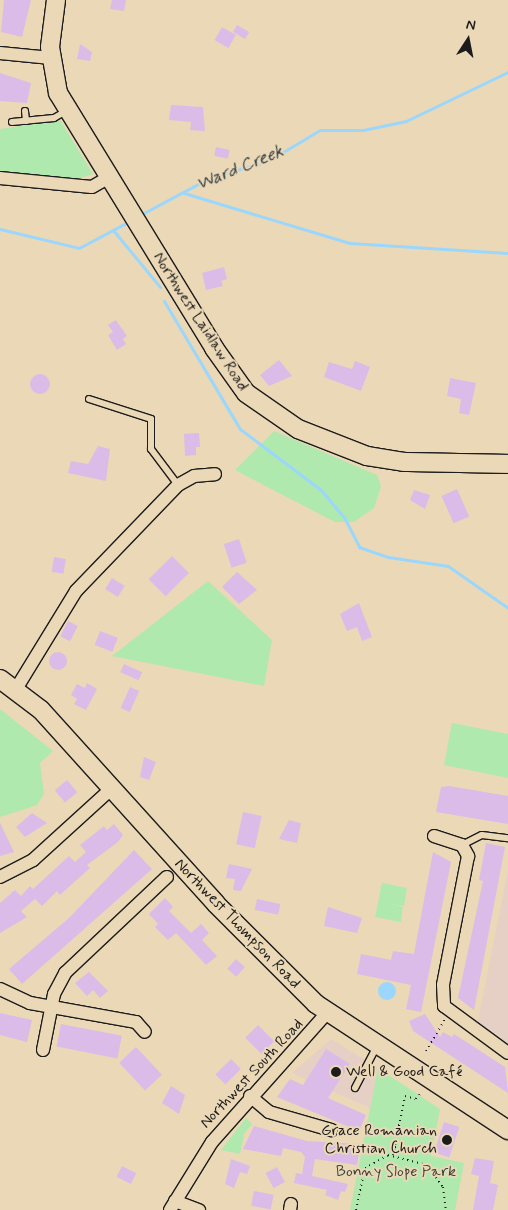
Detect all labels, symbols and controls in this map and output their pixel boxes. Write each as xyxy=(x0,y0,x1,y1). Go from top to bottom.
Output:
north arrow xyxy=(443,15,493,65)
text: N xyxy=(465,16,477,35)
water label: Ward Creek xyxy=(193,141,287,195)
street label: Northwest Laidlaw Road xyxy=(148,249,252,395)
street label: Northwest Thompson Road xyxy=(170,855,304,993)
street label: Northwest South Road xyxy=(196,1015,308,1133)
place label: Well & Good Café xyxy=(346,1062,462,1082)
marker: Well & Good Café xyxy=(330,1066,342,1078)
place label: Grace Romanian Christian Church xyxy=(321,1121,437,1159)
marker: Grace Romanian Christian Church xyxy=(441,1134,453,1146)
park label: Bonny Slope Park xyxy=(336,1162,456,1182)

